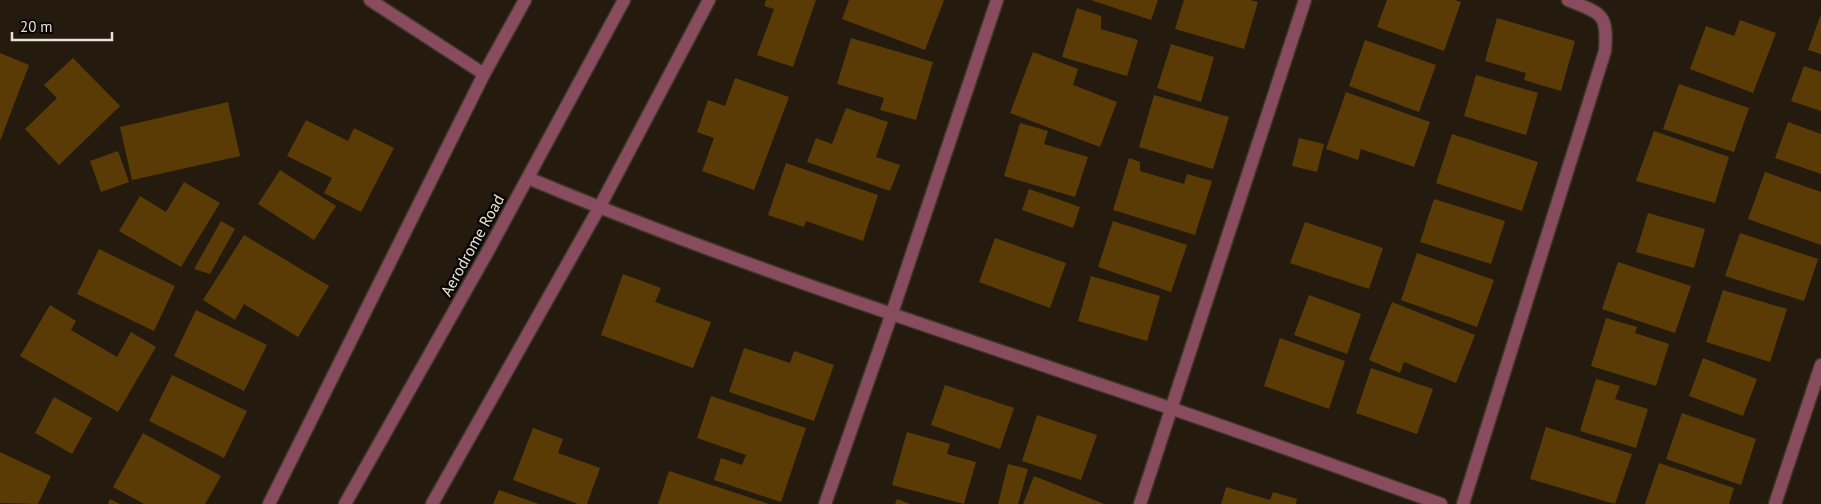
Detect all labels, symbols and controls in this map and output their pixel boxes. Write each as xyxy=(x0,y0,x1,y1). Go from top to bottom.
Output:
scale bar xyxy=(12,10,112,42)
text: 20 m xyxy=(20,17,53,36)
street label: Aerodrome Road xyxy=(436,191,508,299)

